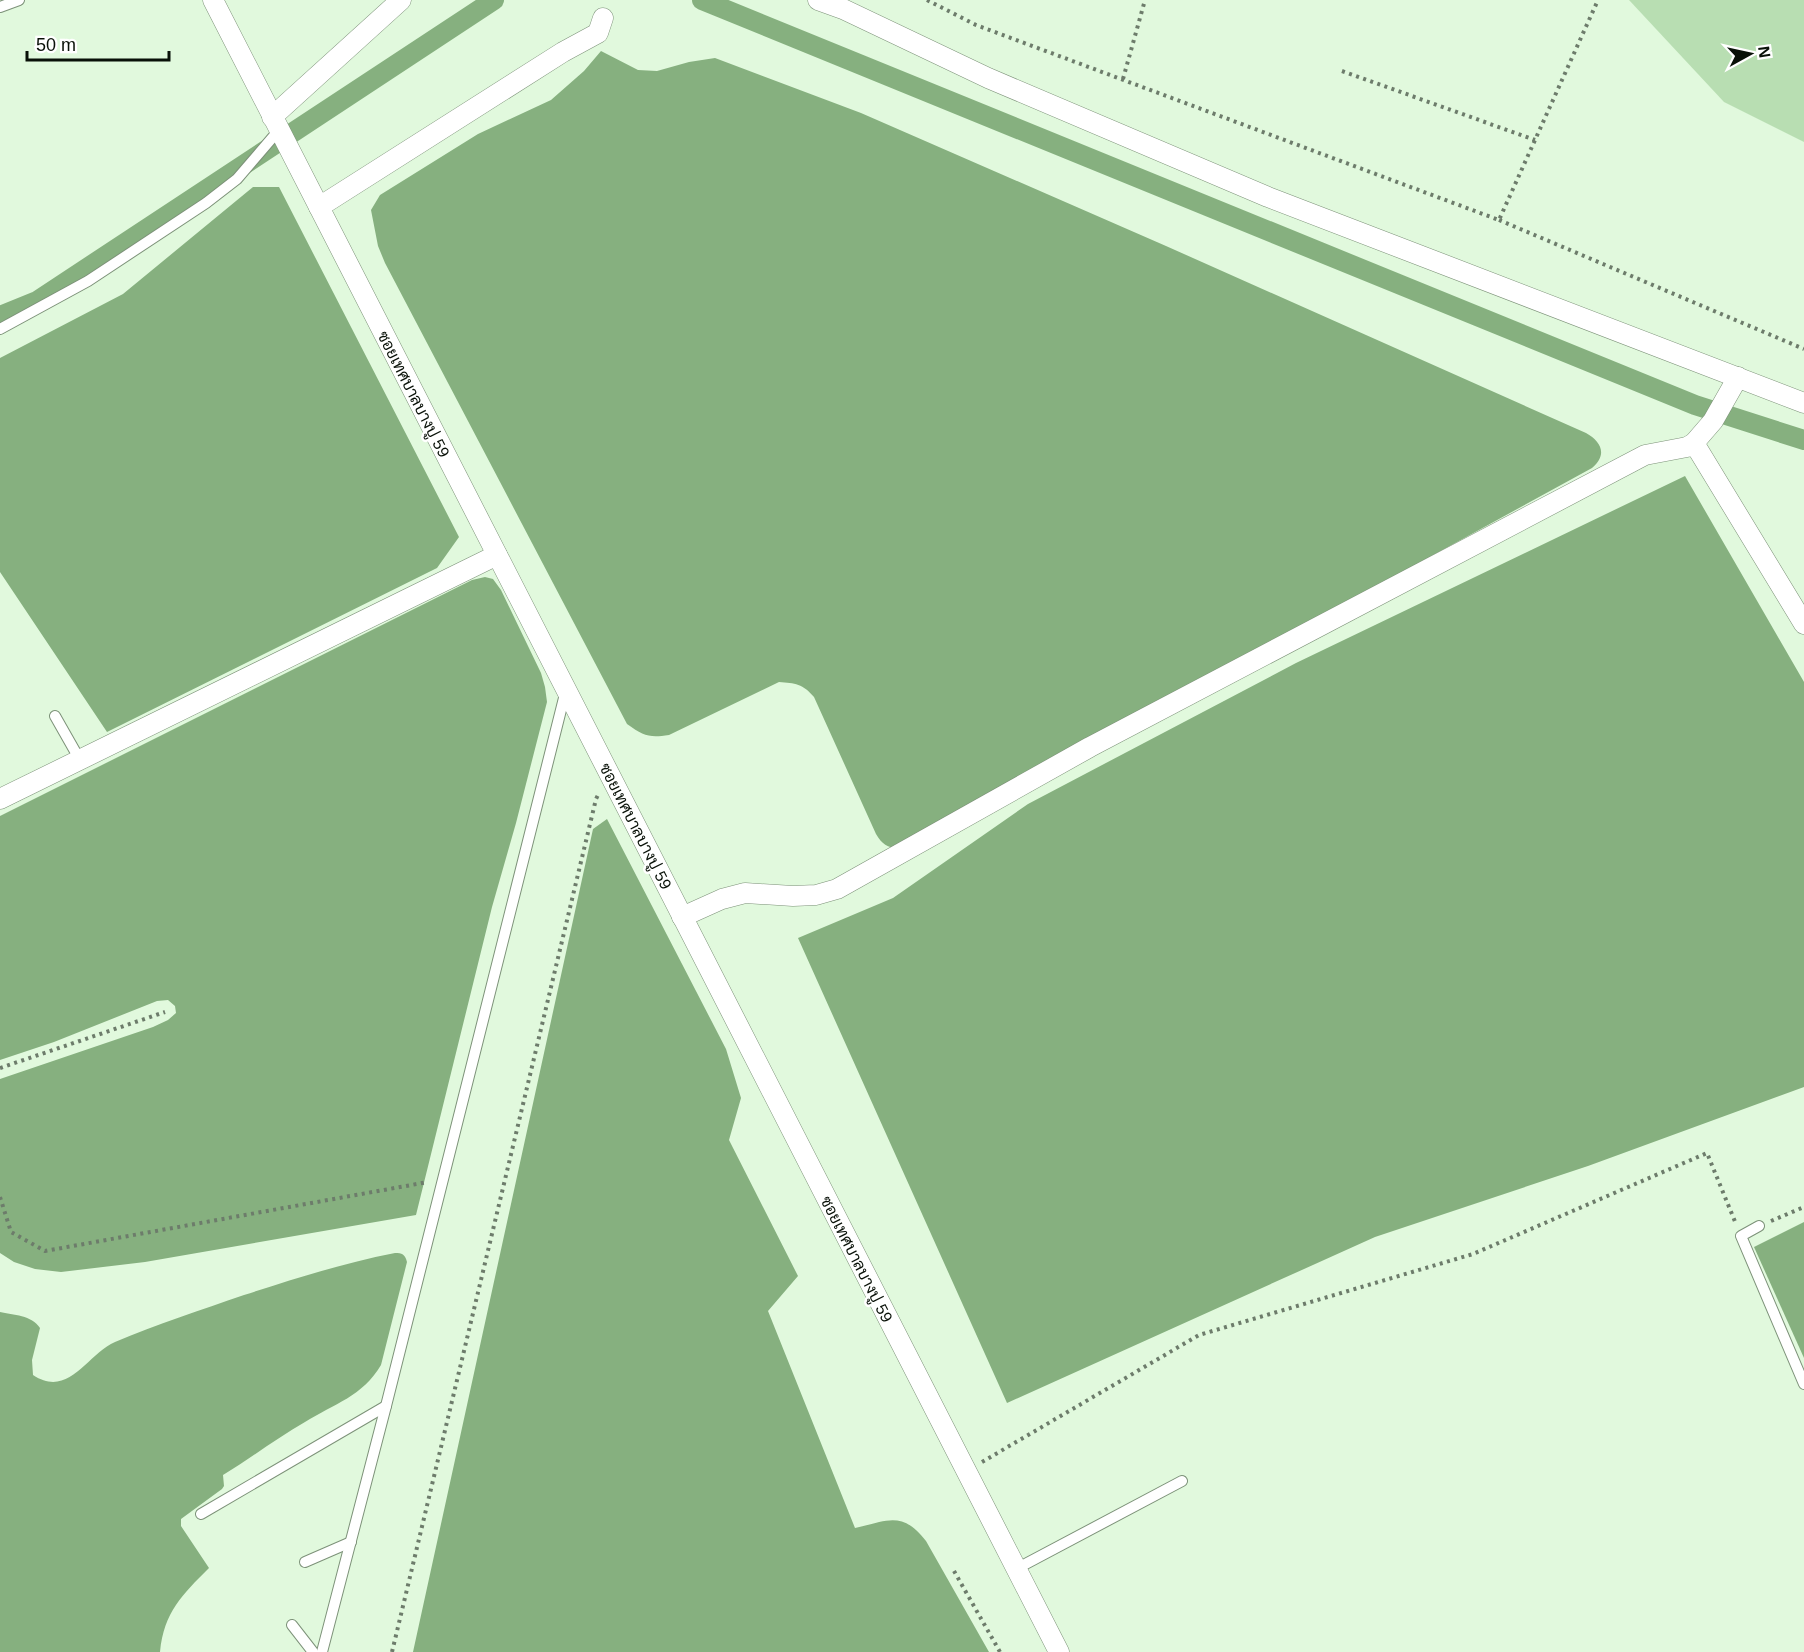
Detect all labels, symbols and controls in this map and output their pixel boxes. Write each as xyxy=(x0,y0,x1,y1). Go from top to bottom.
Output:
scale bar xyxy=(27,24,170,62)
north arrow xyxy=(1720,24,1780,84)
text: 50 m xyxy=(36,35,76,55)
text: N xyxy=(1755,45,1774,59)
street label: ซอยเทศบาลบางปู 59 xyxy=(372,328,453,461)
street label: ซอยเทศบาลบางปู 59 xyxy=(594,760,675,893)
street label: ซอยเทศบาลบางปู 59 xyxy=(815,1193,896,1326)

